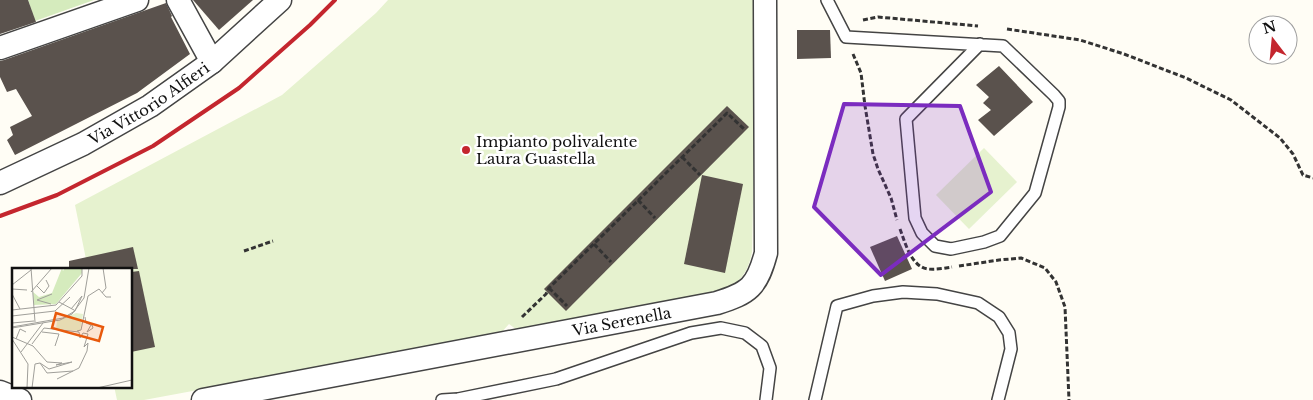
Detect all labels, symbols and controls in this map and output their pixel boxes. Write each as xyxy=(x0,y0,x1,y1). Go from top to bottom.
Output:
north arrow xyxy=(1248,15,1298,65)
text: N xyxy=(1261,17,1278,38)
street label: Via Vittorio Alfieri xyxy=(84,58,213,149)
place label: Impianto polivalente Laura Guastella xyxy=(476,132,637,168)
marker: Impianto polivalente Laura Guastella xyxy=(460,144,472,156)
inset map xyxy=(12,268,132,388)
street label: Via Serenella xyxy=(570,302,673,340)

